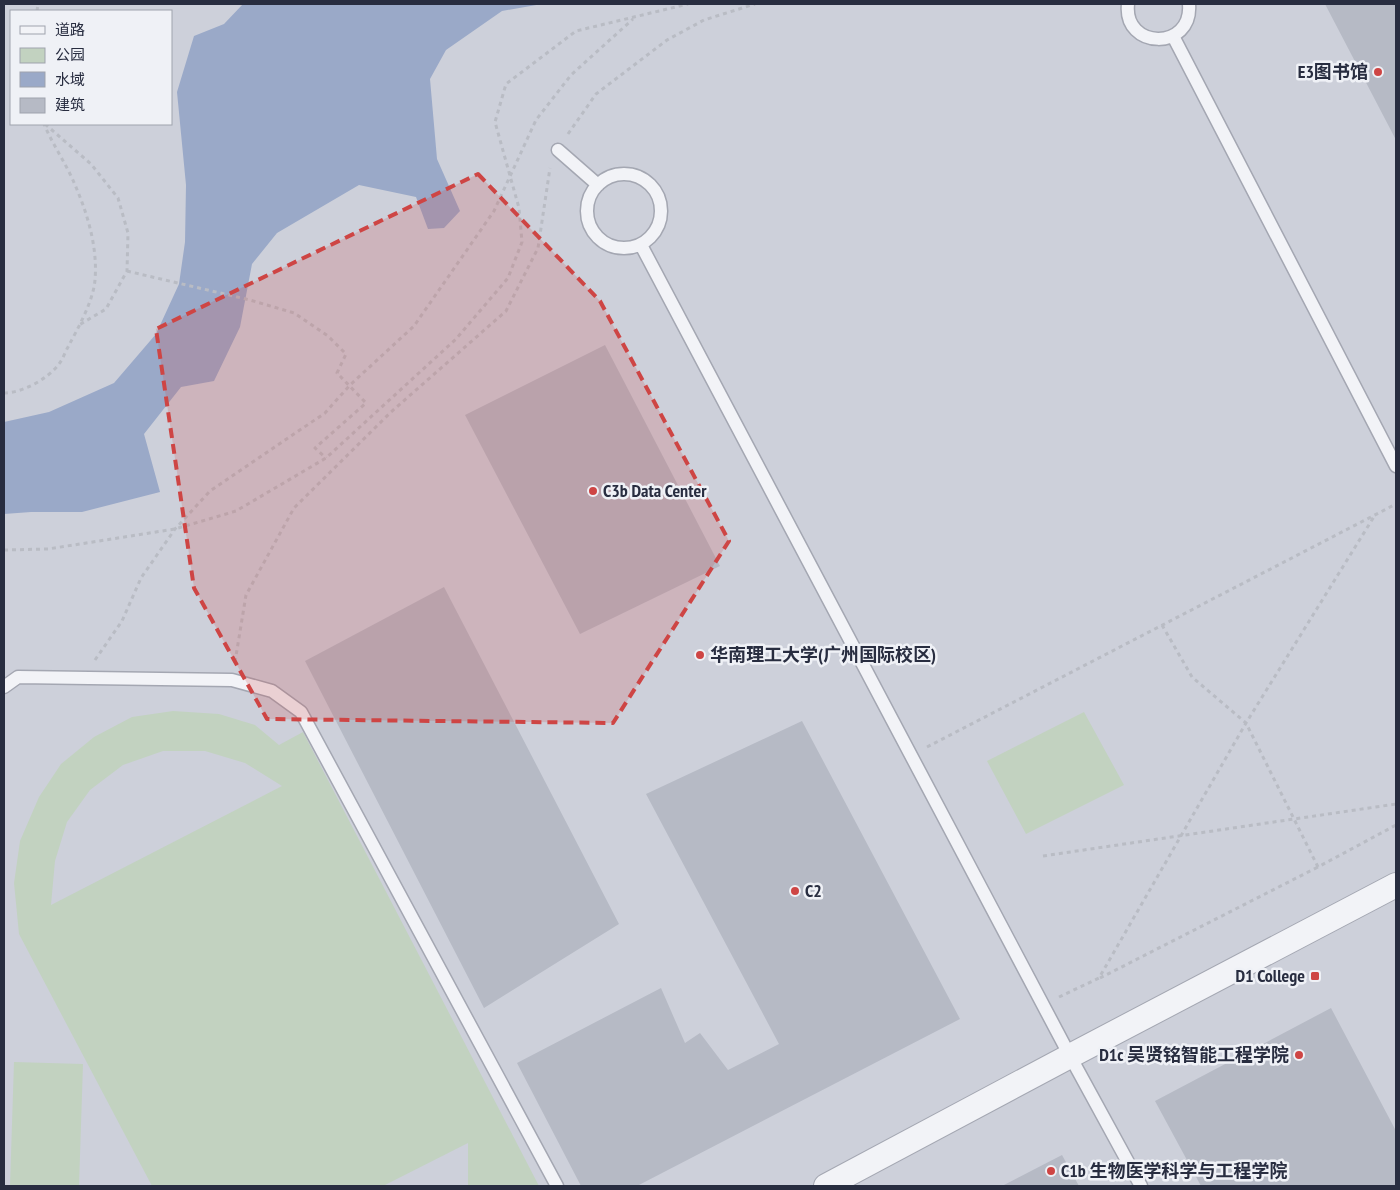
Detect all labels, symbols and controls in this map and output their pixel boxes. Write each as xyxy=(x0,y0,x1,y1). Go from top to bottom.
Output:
legend xyxy=(10,10,172,125)
text: 道路 xyxy=(55,20,85,39)
text: 公园 xyxy=(55,45,85,64)
place label: E3图书馆 xyxy=(1298,60,1368,83)
marker: E3图书馆 xyxy=(1372,66,1384,78)
text: 水域 xyxy=(55,70,85,89)
text: 建筑 xyxy=(55,95,85,114)
place label: C3b Data Center xyxy=(603,479,707,502)
marker: C3b Data Center xyxy=(587,485,599,497)
place label: 华南理工大学(广州国际校区) xyxy=(710,643,936,666)
marker: 华南理工大学(广州国际校区) xyxy=(694,649,706,661)
place label: C2 xyxy=(805,879,822,902)
marker: C2 xyxy=(789,885,801,897)
place label: D1 College xyxy=(1235,964,1305,987)
marker: D1 College xyxy=(1309,970,1321,982)
place label: D1c 吴贤铭智能工程学院 xyxy=(1099,1043,1289,1066)
marker: D1c 吴贤铭智能工程学院 xyxy=(1293,1049,1305,1061)
place label: C1b 生物医学科学与工程学院 xyxy=(1061,1159,1288,1182)
marker: C1b 生物医学科学与工程学院 xyxy=(1045,1165,1057,1177)

